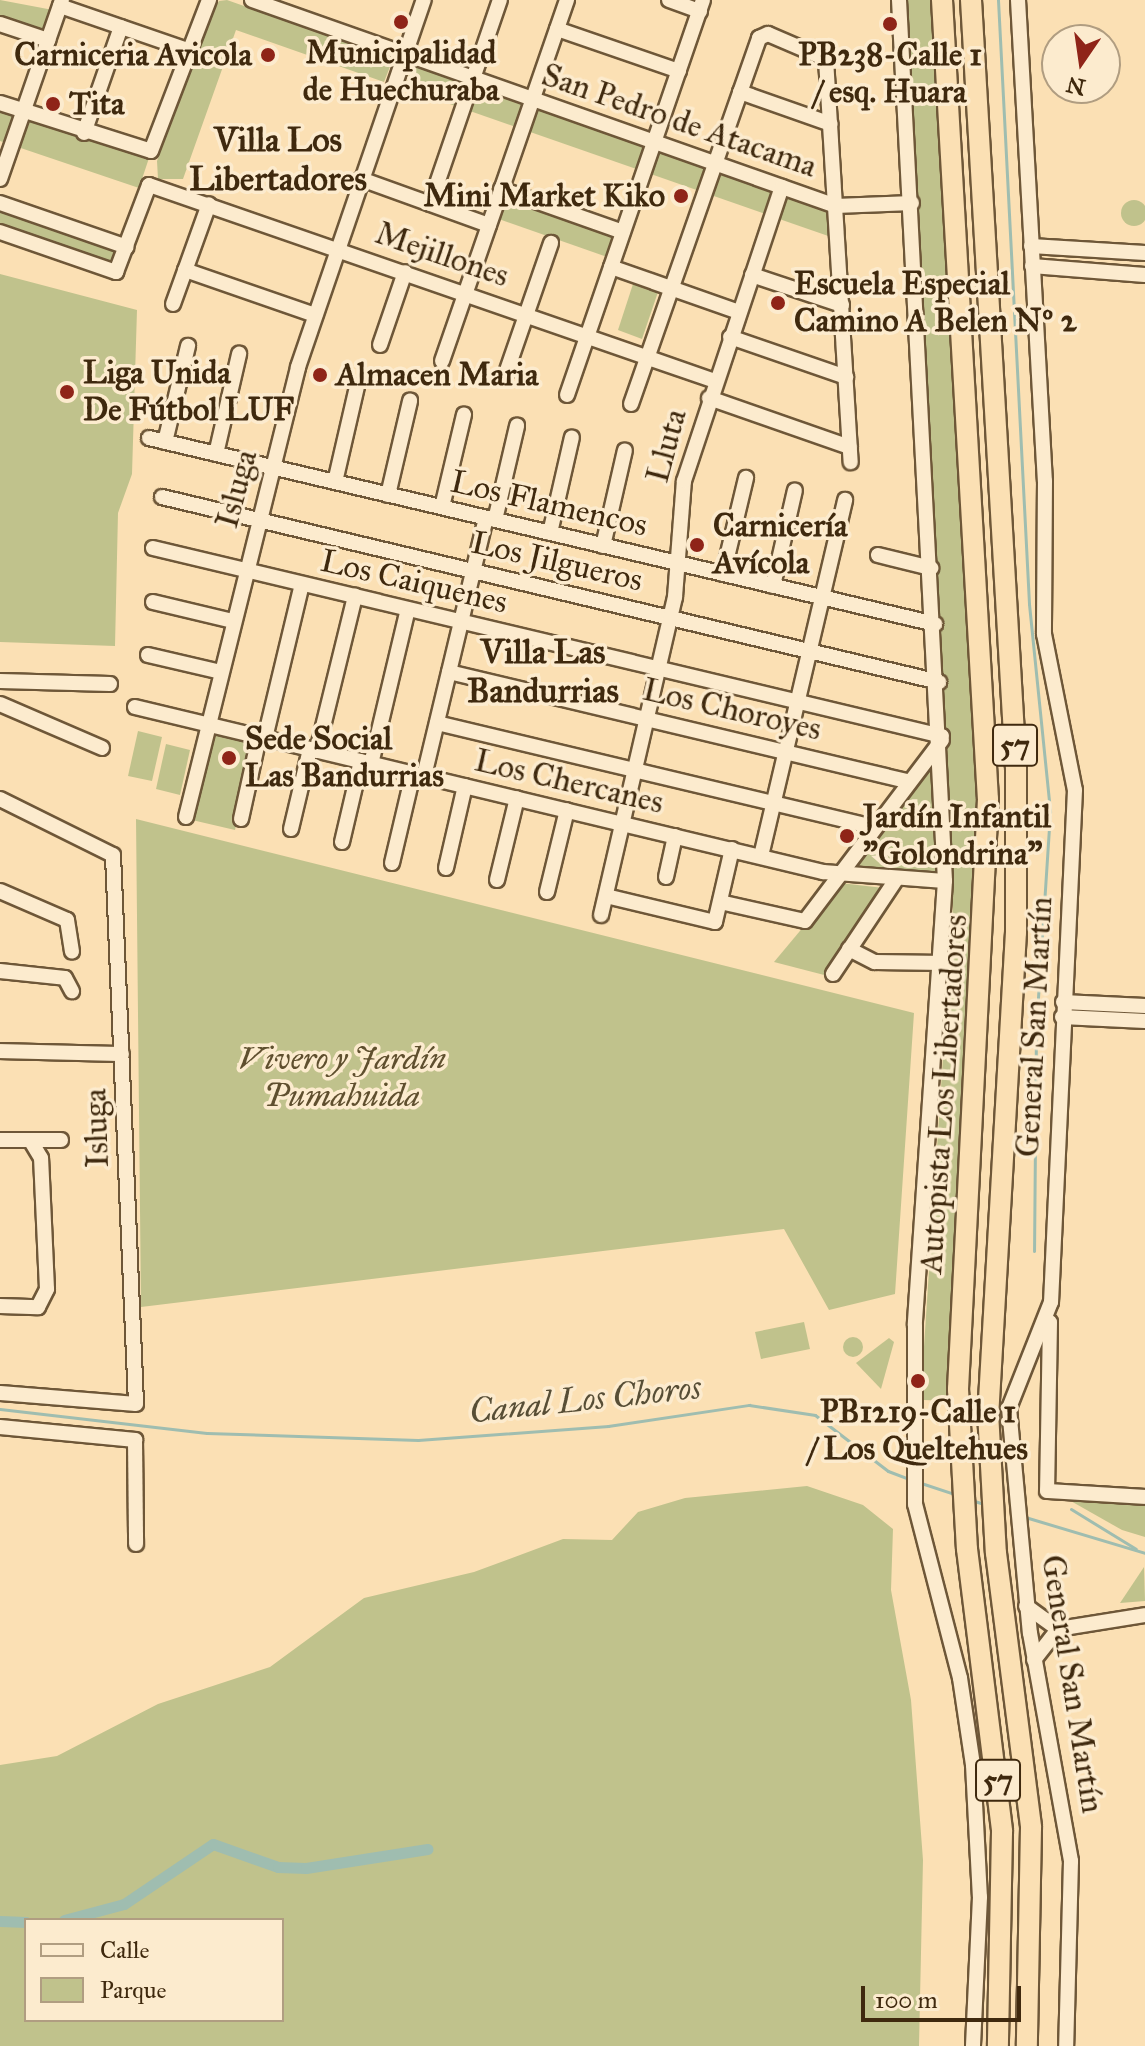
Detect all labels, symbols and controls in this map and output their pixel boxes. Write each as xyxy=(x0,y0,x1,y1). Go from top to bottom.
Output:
marker: Municipalidad de Huechuraba xyxy=(392,13,410,31)
marker: PB238-Calle 1 / esq. Huara xyxy=(881,15,899,33)
north arrow xyxy=(1041,24,1121,104)
place label: Municipalidad de Huechuraba xyxy=(303,35,499,110)
place label: Carniceria Avicola xyxy=(14,36,252,74)
place label: PB238-Calle 1 / esq. Huara xyxy=(798,37,982,112)
marker: Carniceria Avicola xyxy=(259,46,277,64)
street label: San Pedro de Atacama xyxy=(537,56,821,186)
text: N xyxy=(1064,71,1088,101)
place label: Tita xyxy=(69,85,124,123)
marker: Tita xyxy=(44,95,62,113)
district label: Villa Los Libertadores xyxy=(189,119,367,198)
place label: Mini Market Kiko xyxy=(423,177,665,215)
marker: Mini Market Kiko xyxy=(672,187,690,205)
street label: Mejillones xyxy=(370,214,514,296)
place label: Escuela Especial Camino A Belen Nº 2 xyxy=(794,266,1076,341)
marker: Escuela Especial Camino A Belen Nº 2 xyxy=(769,294,787,312)
place label: Liga Unida De Fútbol LUF xyxy=(83,355,294,430)
place label: Almacen Maria xyxy=(336,356,538,394)
marker: Almacen Maria xyxy=(311,366,329,384)
marker: Liga Unida De Fútbol LUF xyxy=(58,383,76,401)
street label: Lluta xyxy=(639,405,695,487)
street label: Isluga xyxy=(208,446,266,532)
street label: Los Flamencos xyxy=(447,463,651,545)
place label: Carnicería Avícola xyxy=(713,508,847,583)
street label: Los Jilgueros xyxy=(468,524,646,600)
marker: Carnicería Avícola xyxy=(688,536,706,554)
street label: Los Caiquenes xyxy=(317,542,511,622)
district label: Villa Las Bandurrias xyxy=(467,631,619,710)
street label: Los Choroyes xyxy=(639,671,825,749)
road number: 57 xyxy=(991,719,1039,771)
place label: Sede Social Las Bandurrias xyxy=(245,721,444,796)
street label: Los Chercanes xyxy=(471,742,667,822)
marker: Sede Social Las Bandurrias xyxy=(220,749,238,767)
place label: Jardín Infantil "Golondrina" xyxy=(863,799,1051,874)
marker: Jardín Infantil "Golondrina" xyxy=(838,827,856,845)
street label: General San Martín xyxy=(1009,896,1061,1158)
street label: Autopista Los Libertadores xyxy=(912,913,976,1275)
park label: Vivero y Jardín Pumahuida xyxy=(238,1041,446,1116)
street label: Isluga xyxy=(76,1088,118,1168)
water label: Canal Los Choros xyxy=(467,1367,703,1431)
marker: PB1219-Calle 1 / Los Queltehues xyxy=(909,1372,927,1390)
place label: PB1219-Calle 1 / Los Queltehues xyxy=(808,1394,1028,1469)
street label: General San Martín xyxy=(1033,1552,1111,1816)
road number: 57 xyxy=(974,1754,1022,1806)
legend xyxy=(24,1918,284,2022)
text: Calle xyxy=(100,1935,149,1965)
scale bar xyxy=(865,1970,1025,2020)
text: Parque xyxy=(100,1975,167,2005)
text: 100 m xyxy=(875,1985,938,2015)

